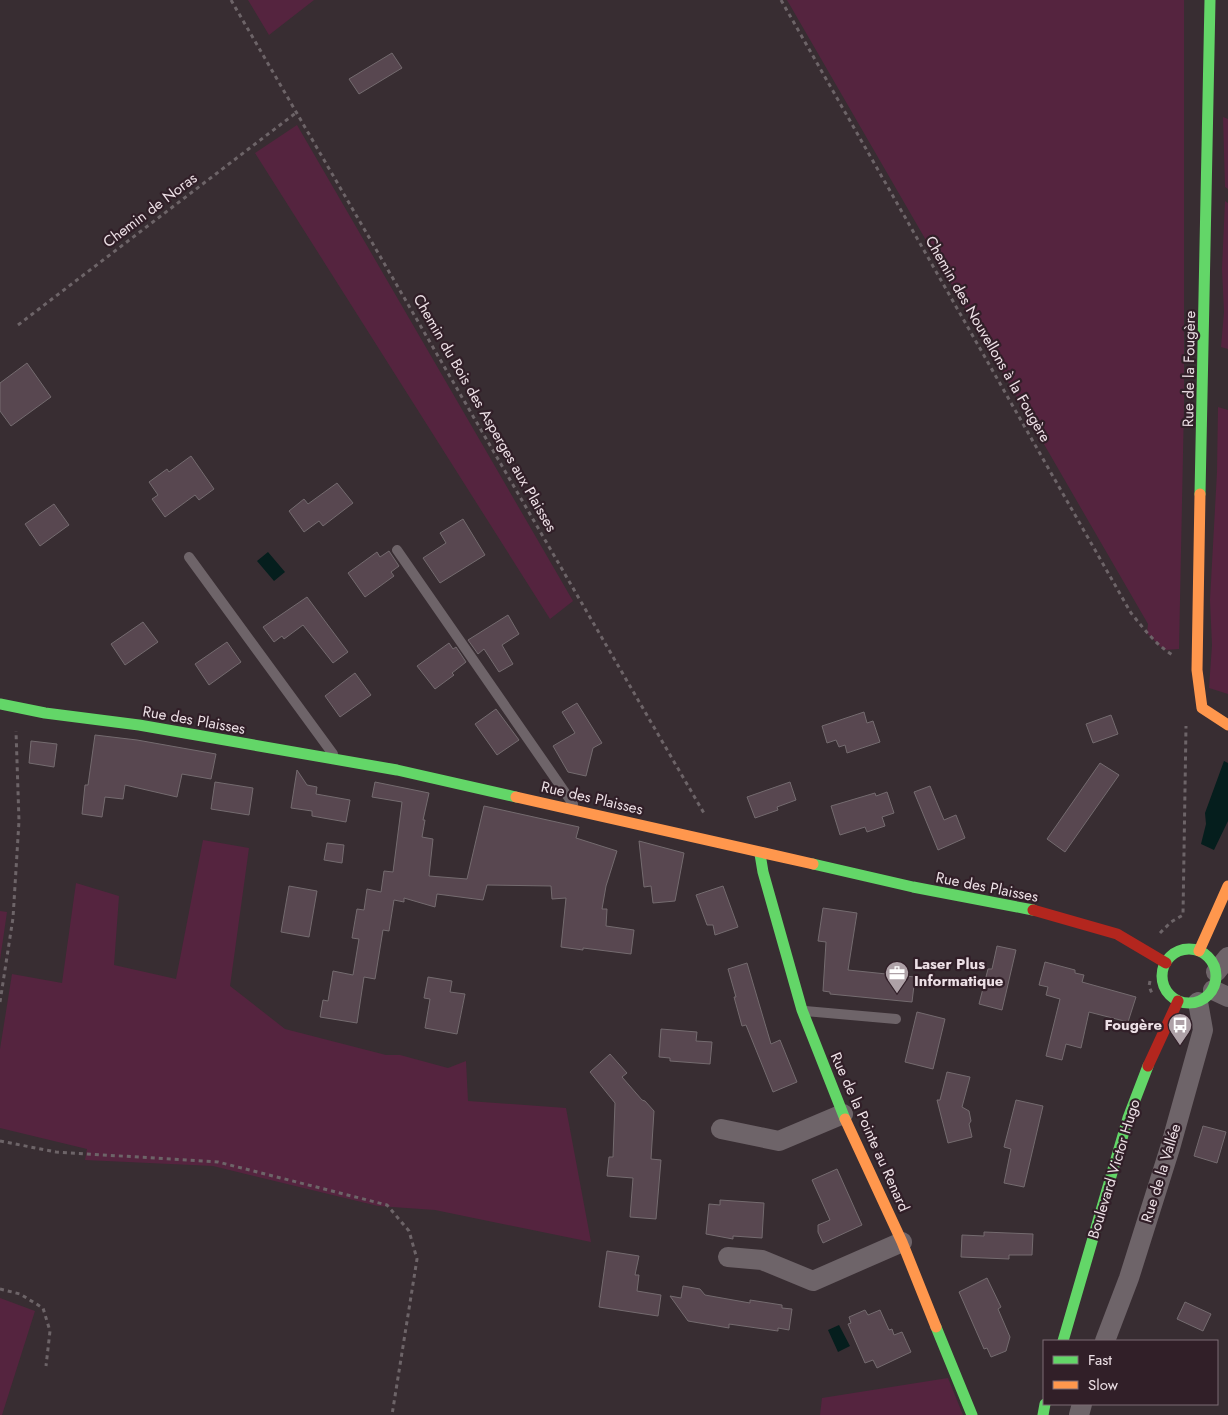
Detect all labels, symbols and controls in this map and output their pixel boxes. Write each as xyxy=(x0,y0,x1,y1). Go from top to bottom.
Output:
street label: Chemin de Noras xyxy=(98,167,202,253)
street label: Chemin des Nouvellons à la Fougère xyxy=(920,232,1056,446)
street label: Chemin du Bois des Asperges aux Plaisses xyxy=(408,290,562,536)
street label: Rue de la Fougère xyxy=(1177,310,1201,427)
street label: Rue des Plaisses xyxy=(141,700,247,740)
street label: Rue des Plaisses xyxy=(539,776,645,820)
street label: Rue des Plaisses xyxy=(934,866,1040,908)
place label: Laser Plus Informatique xyxy=(914,953,1004,992)
office icon: Laser Plus Informatique xyxy=(884,960,910,994)
bus stop icon: Fougère xyxy=(1167,1012,1193,1046)
place label: Fougère xyxy=(1104,1014,1162,1036)
street label: Rue de la Pointe au Renard xyxy=(825,1049,915,1215)
street label: Boulevard Victor Hugo xyxy=(1082,1096,1146,1242)
street label: Rue de la Vallée xyxy=(1136,1121,1187,1225)
legend xyxy=(1043,1340,1218,1405)
text: Fast xyxy=(1088,1349,1112,1371)
text: Slow xyxy=(1088,1374,1119,1396)

